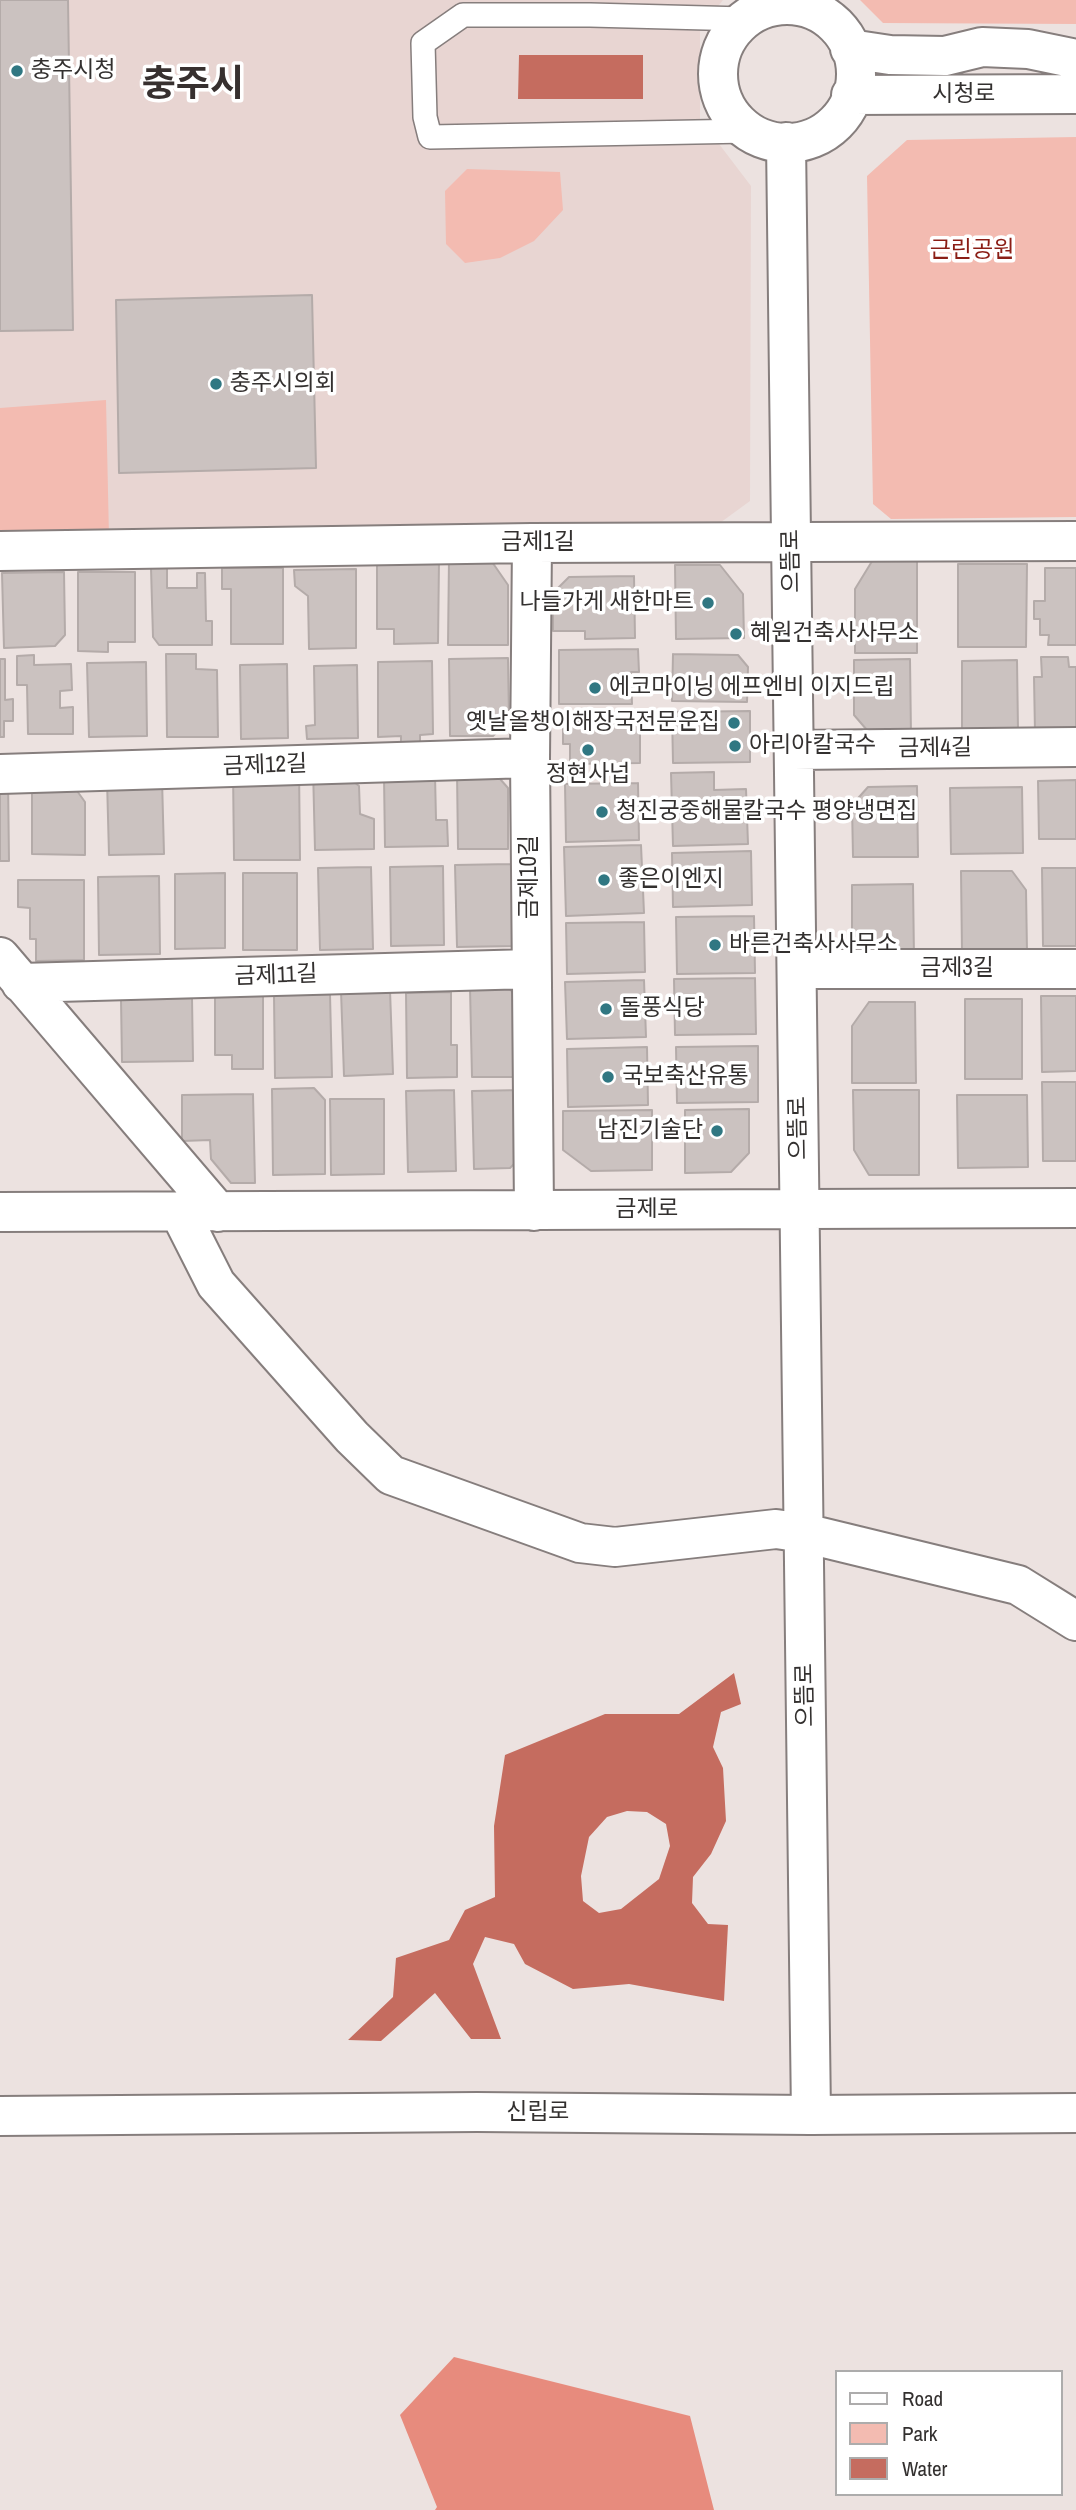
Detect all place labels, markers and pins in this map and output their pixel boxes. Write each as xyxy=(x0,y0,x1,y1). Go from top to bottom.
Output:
place label: 충주시청 xyxy=(31,57,116,85)
marker: 충주시청 xyxy=(9,63,25,79)
place label: 충주시의회 xyxy=(230,370,336,398)
marker: 충주시의회 xyxy=(208,376,224,392)
place label: 나들가게 새한마트 xyxy=(519,589,694,617)
marker: 나들가게 새한마트 xyxy=(700,595,716,611)
place label: 혜원건축사사무소 xyxy=(750,620,919,648)
marker: 혜원건축사사무소 xyxy=(728,626,744,642)
place label: 에코마이닝 에프엔비 이지드립 xyxy=(609,674,895,702)
marker: 에코마이닝 에프엔비 이지드립 xyxy=(587,680,603,696)
place label: 옛날올챙이해장국전문운집 xyxy=(466,709,720,737)
marker: 옛날올챙이해장국전문운집 xyxy=(726,715,742,731)
place label: 아리아칼국수 xyxy=(749,732,876,760)
marker: 아리아칼국수 xyxy=(727,738,743,754)
marker: 정현사넙 xyxy=(580,742,596,758)
place label: 정현사넙 xyxy=(546,761,630,789)
place label: 청진궁중해물칼국수 평양냉면집 xyxy=(616,798,917,826)
marker: 청진궁중해물칼국수 평양냉면집 xyxy=(594,804,610,820)
place label: 좋은이엔지 xyxy=(618,866,724,894)
marker: 좋은이엔지 xyxy=(596,872,612,888)
place label: 바른건축사사무소 xyxy=(729,931,898,959)
marker: 바른건축사사무소 xyxy=(707,937,723,953)
place label: 돌풍식당 xyxy=(620,995,705,1023)
marker: 돌풍식당 xyxy=(598,1001,614,1017)
place label: 국보축산유통 xyxy=(622,1063,749,1091)
marker: 국보축산유통 xyxy=(600,1069,616,1085)
place label: 남진기술단 xyxy=(597,1117,703,1145)
marker: 남진기술단 xyxy=(709,1123,725,1139)

